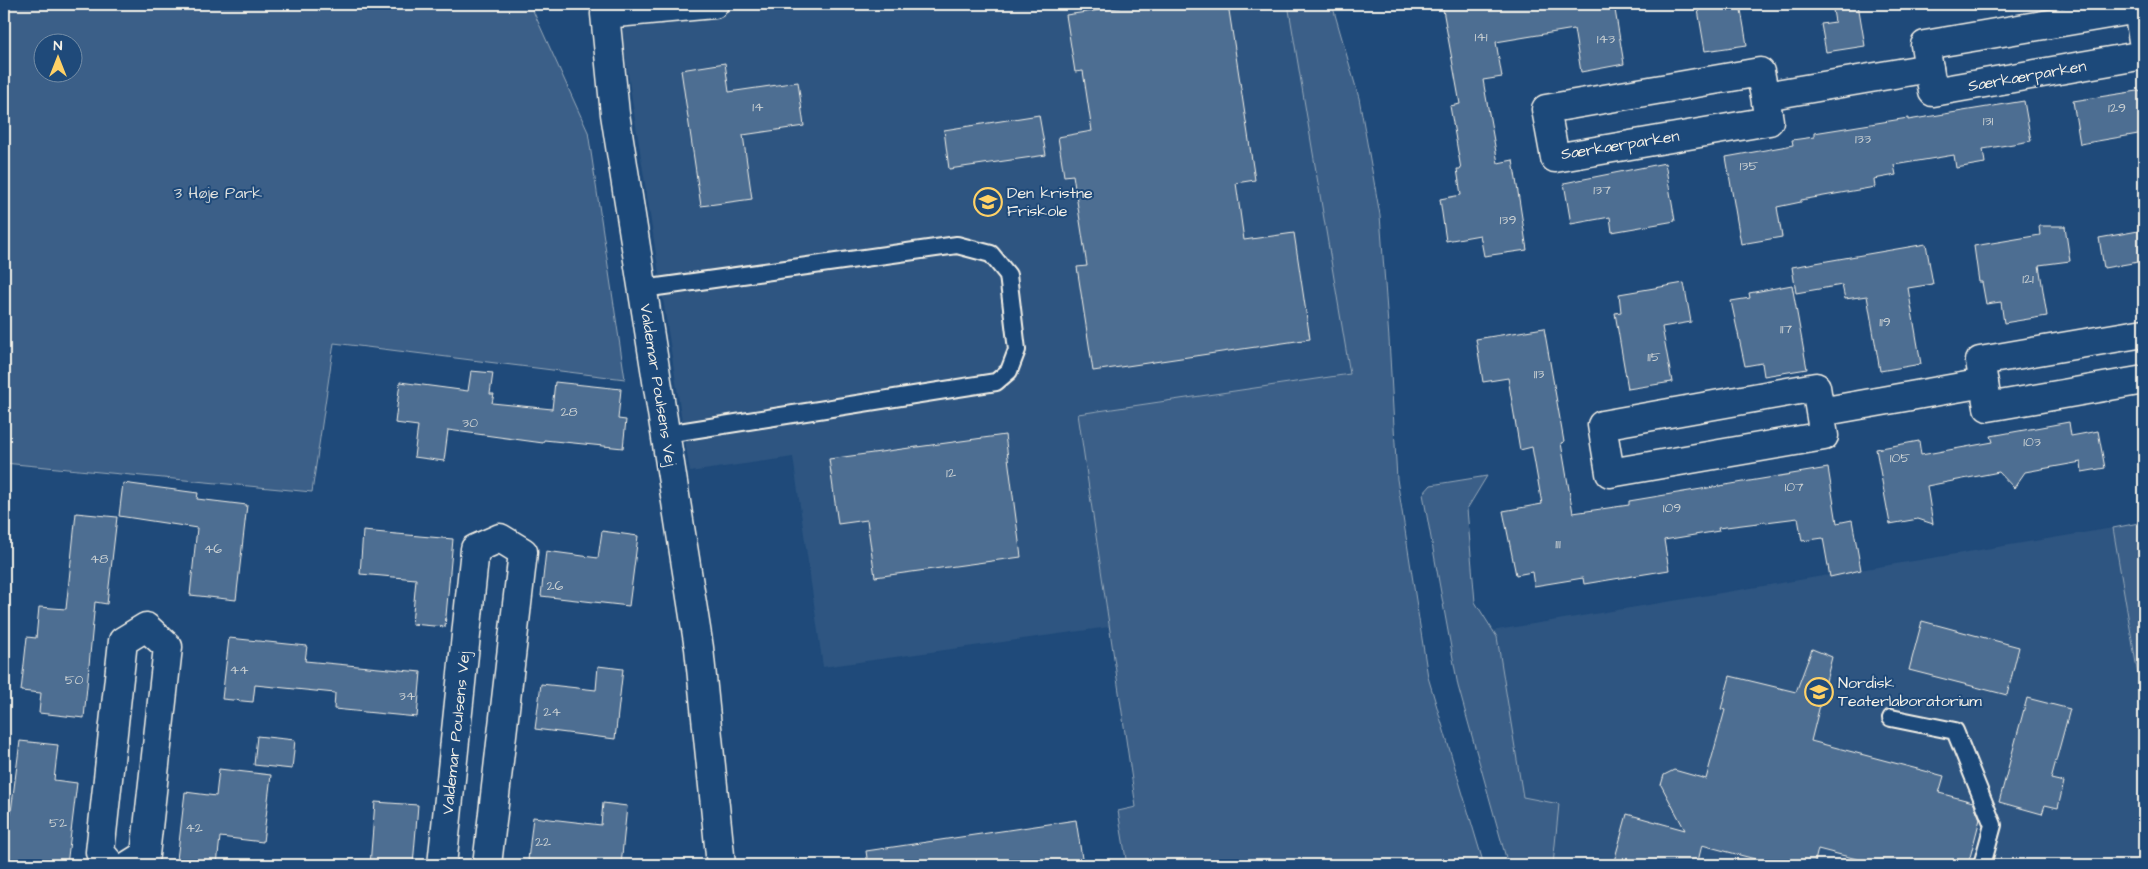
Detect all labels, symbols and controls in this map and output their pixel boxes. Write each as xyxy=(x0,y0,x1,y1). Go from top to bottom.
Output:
house number: 141 xyxy=(1474,27,1488,47)
house number: 143 xyxy=(1597,29,1615,49)
north arrow xyxy=(32,32,82,82)
text: N xyxy=(54,36,63,56)
street label: Særkærparken xyxy=(1966,55,2088,97)
house number: 14 xyxy=(752,97,764,117)
house number: 129 xyxy=(2108,98,2126,118)
house number: 131 xyxy=(1983,111,1994,131)
street label: Særkærparken xyxy=(1559,125,1681,165)
house number: 133 xyxy=(1855,129,1871,149)
house number: 135 xyxy=(1740,156,1759,176)
house number: 137 xyxy=(1593,180,1611,200)
park label: 3 Høje Park xyxy=(174,182,262,204)
place label: Den kristne Friskole xyxy=(1007,182,1093,222)
school or university icon: Den kristne Friskole xyxy=(973,187,1003,217)
house number: 139 xyxy=(1500,210,1516,230)
house number: 121 xyxy=(2022,269,2034,289)
street label: Valdemar Poulsens Vej xyxy=(634,302,682,468)
house number: 119 xyxy=(1879,312,1891,332)
house number: 117 xyxy=(1780,319,1792,339)
house number: 115 xyxy=(1647,347,1661,367)
house number: 113 xyxy=(1534,364,1544,384)
house number: 28 xyxy=(560,402,578,422)
house number: 30 xyxy=(462,413,478,433)
house number: 103 xyxy=(2023,432,2041,452)
house number: 105 xyxy=(1890,448,1910,468)
house number: 12 xyxy=(946,463,956,483)
house number: 107 xyxy=(1784,477,1804,497)
house number: 109 xyxy=(1663,498,1681,518)
house number: 111 xyxy=(1555,534,1561,554)
house number: 46 xyxy=(204,539,222,559)
house number: 48 xyxy=(90,549,108,569)
house number: 26 xyxy=(547,576,564,596)
street label: Valdemar Poulsens Vej xyxy=(436,650,476,816)
house number: 44 xyxy=(229,660,249,680)
house number: 50 xyxy=(65,670,84,690)
place label: Nordisk Teaterlaboratorium xyxy=(1838,672,1982,712)
school or university icon: Nordisk Teaterlaboratorium xyxy=(1804,677,1834,707)
house number: 34 xyxy=(399,686,416,706)
house number: 24 xyxy=(543,702,561,722)
house number: 52 xyxy=(49,813,67,833)
house number: 42 xyxy=(185,818,203,838)
house number: 22 xyxy=(535,832,551,852)

